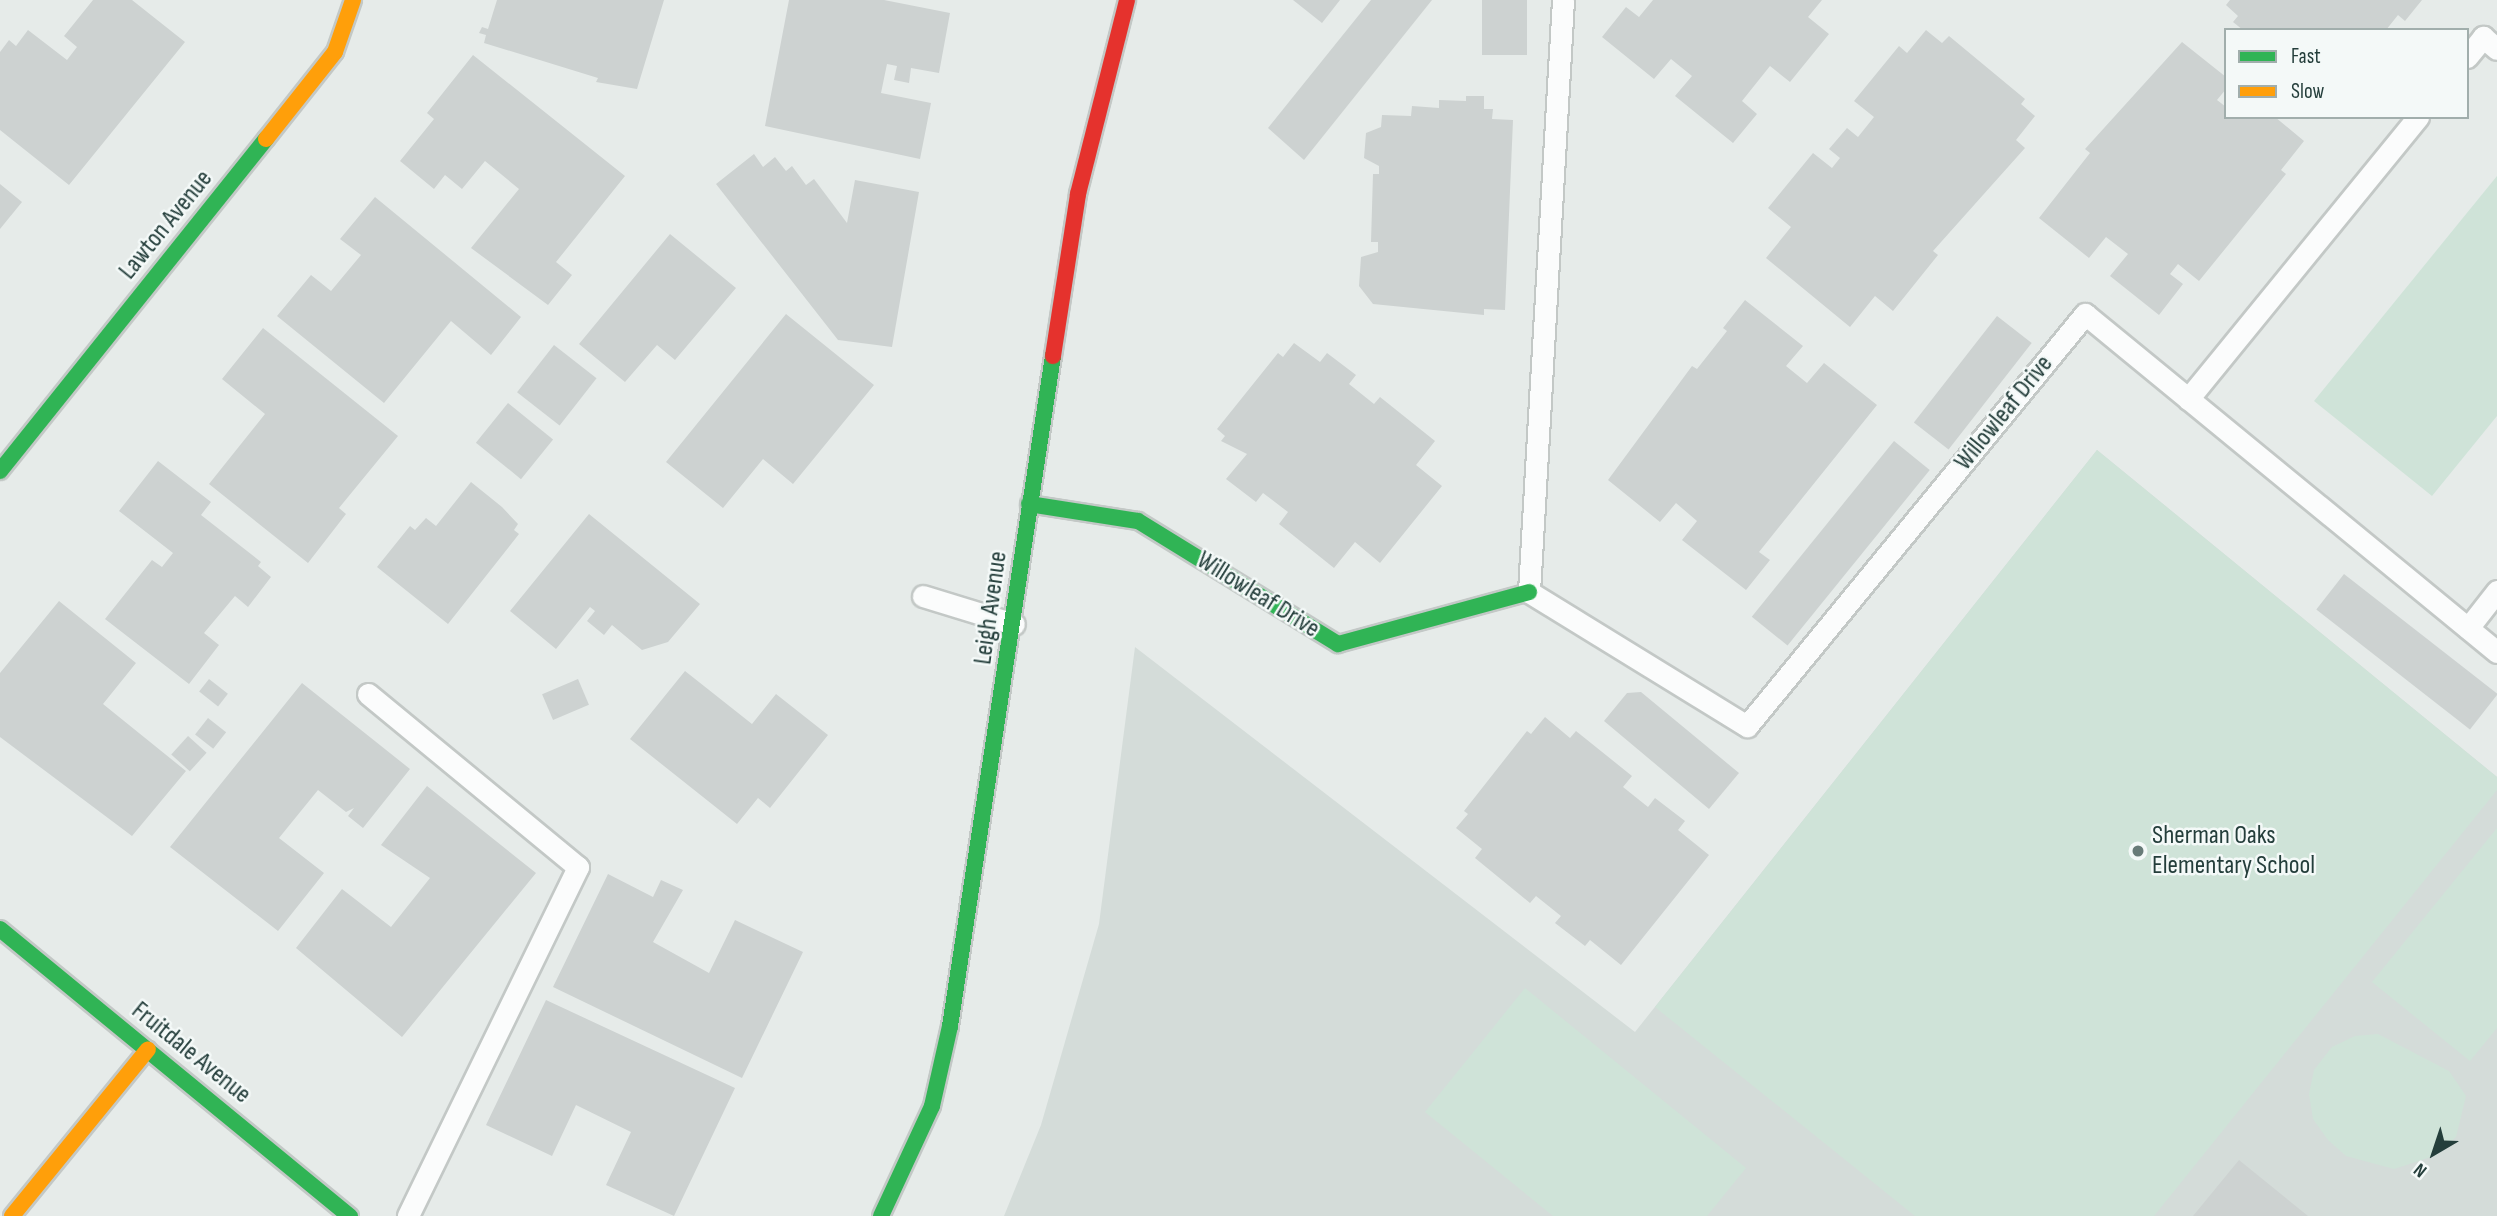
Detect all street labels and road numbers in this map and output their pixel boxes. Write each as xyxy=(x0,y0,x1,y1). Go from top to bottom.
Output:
street label: Lawton Avenue xyxy=(113,164,219,286)
street label: Willowleaf Drive xyxy=(1948,349,2060,477)
street label: Willowleaf Drive xyxy=(1191,545,1325,645)
street label: Leigh Avenue xyxy=(968,549,1014,667)
street label: Fruitdale Avenue xyxy=(125,995,257,1111)

